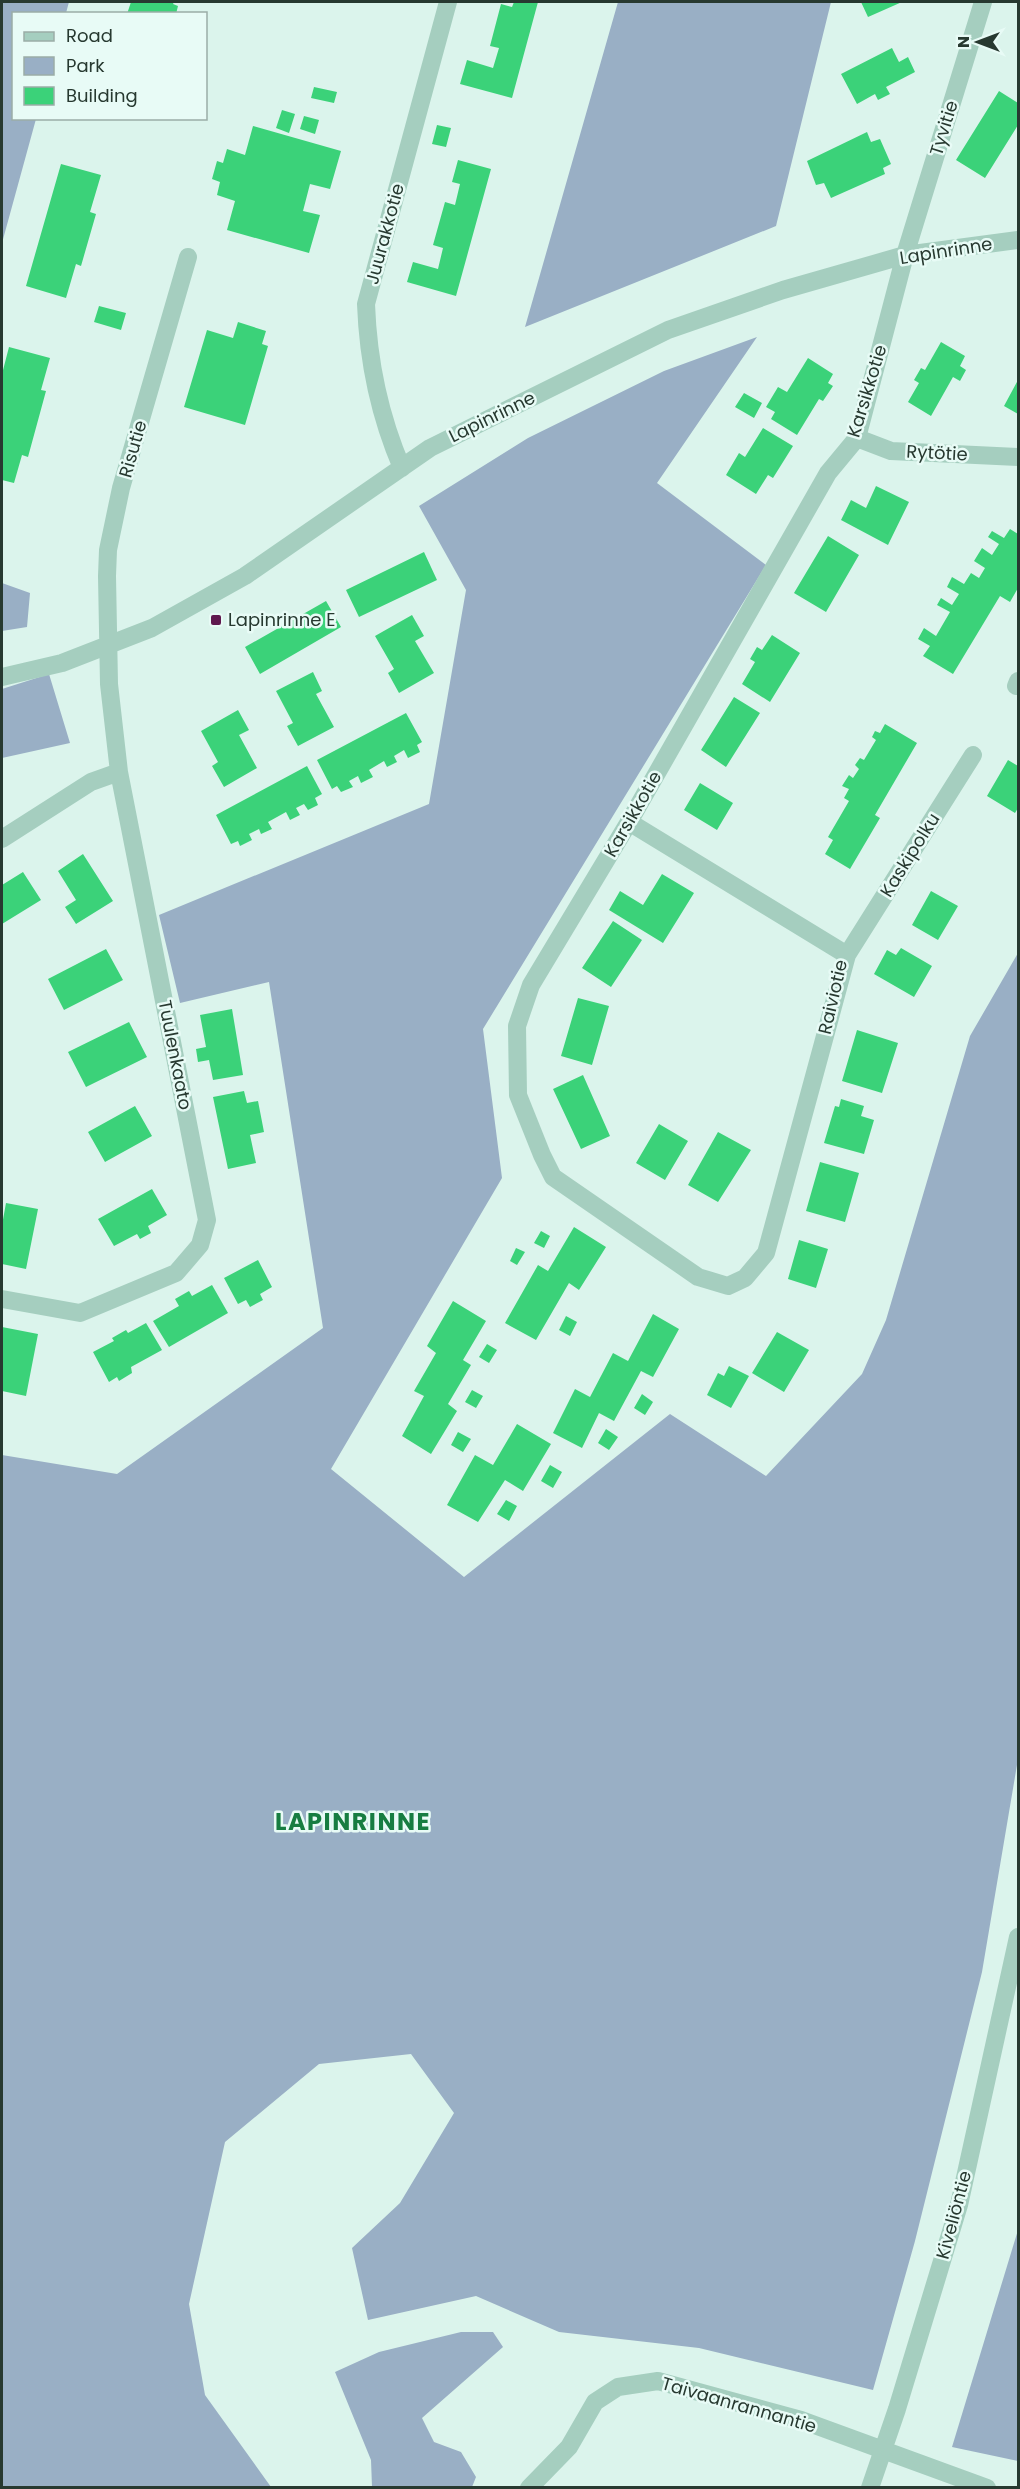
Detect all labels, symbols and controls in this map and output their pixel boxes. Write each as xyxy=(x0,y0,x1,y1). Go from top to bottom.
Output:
legend xyxy=(12,12,207,120)
north arrow xyxy=(948,12,1008,72)
text: Road xyxy=(66,23,113,48)
text: N xyxy=(952,36,975,48)
text: Park xyxy=(66,53,105,78)
text: Building xyxy=(66,83,138,108)
street label: Tyvitie xyxy=(923,97,964,159)
street label: Juurakkotie xyxy=(359,181,410,287)
street label: Lapinrinne xyxy=(898,231,994,270)
street label: Karsikkotie xyxy=(841,341,892,440)
street label: Lapinrinne xyxy=(444,385,539,448)
street label: Risutie xyxy=(112,417,153,480)
street label: Rytötie xyxy=(906,438,968,467)
place label: Lapinrinne E xyxy=(228,607,335,632)
marker: Lapinrinne E xyxy=(209,613,223,627)
street label: Karsikkotie xyxy=(598,766,667,861)
street label: Kaskipolku xyxy=(874,808,945,902)
street label: Raiviotie xyxy=(812,957,853,1037)
street label: Tuulenkaato xyxy=(153,998,198,1112)
district label: LAPINRINNE xyxy=(275,1805,431,1838)
street label: Kiveliöntie xyxy=(930,2168,977,2262)
street label: Taivaanrannantie xyxy=(659,2370,820,2439)

